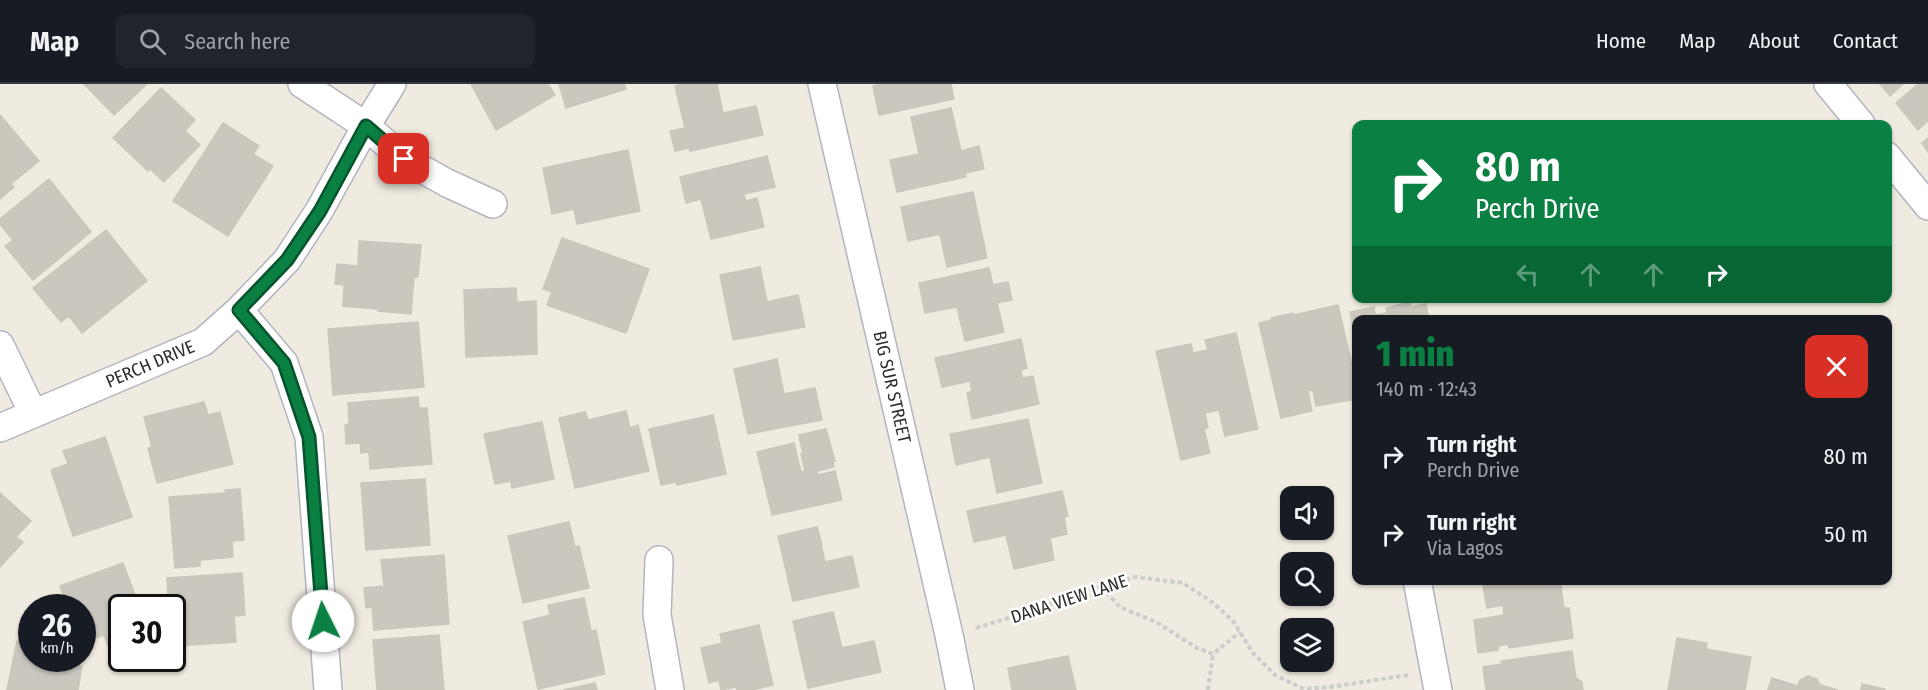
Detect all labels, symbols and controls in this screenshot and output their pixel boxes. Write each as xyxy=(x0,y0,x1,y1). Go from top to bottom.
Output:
search box xyxy=(115,14,535,68)
text: Map xyxy=(30,25,79,58)
icon: search xyxy=(136,25,169,58)
text: Search here xyxy=(184,28,290,55)
text: Home xyxy=(1596,28,1646,54)
text: Map xyxy=(1679,28,1716,54)
text: About xyxy=(1749,28,1800,54)
text: Contact xyxy=(1833,28,1898,54)
pin xyxy=(378,133,429,184)
icon: arrive xyxy=(387,142,420,175)
text: 80 m xyxy=(1475,142,1561,192)
icon: right xyxy=(1376,144,1454,222)
text: Perch Drive xyxy=(1475,193,1600,225)
icon: left xyxy=(1511,258,1544,291)
icon: ahead xyxy=(1574,258,1607,291)
icon: ahead xyxy=(1637,258,1670,291)
icon: right xyxy=(1700,258,1733,291)
street label: BIG SUR STREET xyxy=(868,329,916,446)
text: 1 min xyxy=(1376,332,1454,376)
street label: PERCH DRIVE xyxy=(102,335,198,393)
button: close xyxy=(1805,335,1868,398)
text: 140 m · 12:43 xyxy=(1376,377,1477,401)
text: Turn right xyxy=(1427,431,1516,458)
icon: right xyxy=(1376,440,1409,473)
text: 80 m xyxy=(1823,443,1868,470)
text: Perch Drive xyxy=(1427,458,1519,482)
map controls xyxy=(1280,486,1334,672)
button: sound xyxy=(1280,486,1334,540)
text: Turn right xyxy=(1427,509,1516,536)
icon: right xyxy=(1376,518,1409,551)
text: 50 m xyxy=(1824,521,1868,548)
text: Via Lagos xyxy=(1427,536,1503,560)
button: search xyxy=(1280,552,1334,606)
street label: DANA VIEW LANE xyxy=(1008,570,1130,628)
position arrow xyxy=(291,589,355,653)
speed limit sign: 30 xyxy=(108,594,186,672)
text: 26 xyxy=(42,608,72,644)
button: layers xyxy=(1280,618,1334,672)
text: km/h xyxy=(40,639,74,657)

